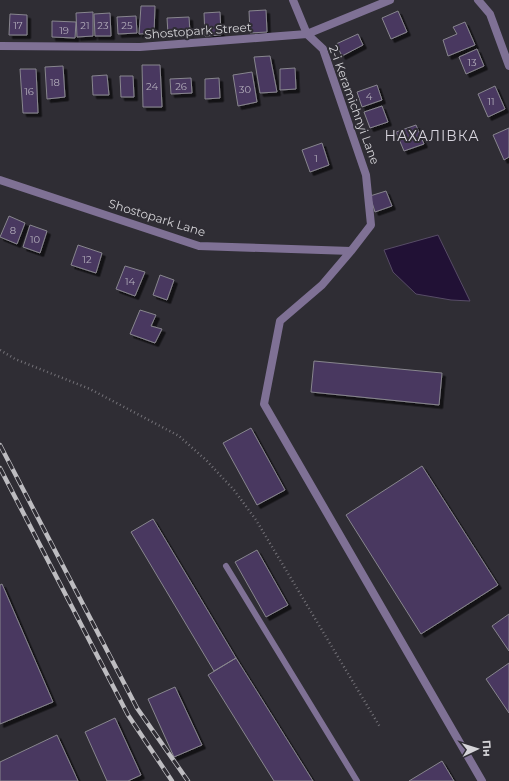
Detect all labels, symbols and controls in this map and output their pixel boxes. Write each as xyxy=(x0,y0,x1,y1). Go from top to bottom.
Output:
house number: 17 xyxy=(13,19,23,32)
house number: 21 xyxy=(80,19,90,32)
house number: 23 xyxy=(97,19,109,32)
house number: 25 xyxy=(121,19,133,32)
street label: Shostopark Street xyxy=(144,19,252,42)
house number: 19 xyxy=(59,24,69,37)
street label: 2-i Keramichnyi Lane xyxy=(326,43,383,166)
house number: 13 xyxy=(467,56,477,69)
house number: 18 xyxy=(50,76,60,89)
house number: 24 xyxy=(146,80,158,93)
house number: 26 xyxy=(175,80,187,93)
house number: 30 xyxy=(239,83,252,96)
house number: 16 xyxy=(24,85,34,98)
house number: 4 xyxy=(366,90,373,103)
house number: 11 xyxy=(487,95,495,108)
district label: НАХАЛІВКА xyxy=(384,127,480,145)
house number: 1 xyxy=(314,152,318,165)
street label: Shostopark Lane xyxy=(107,196,208,239)
house number: 8 xyxy=(10,224,16,237)
house number: 10 xyxy=(30,233,40,246)
house number: 12 xyxy=(82,253,92,266)
house number: 14 xyxy=(125,275,135,288)
north arrow xyxy=(457,729,497,769)
text: Пн xyxy=(479,740,495,757)

